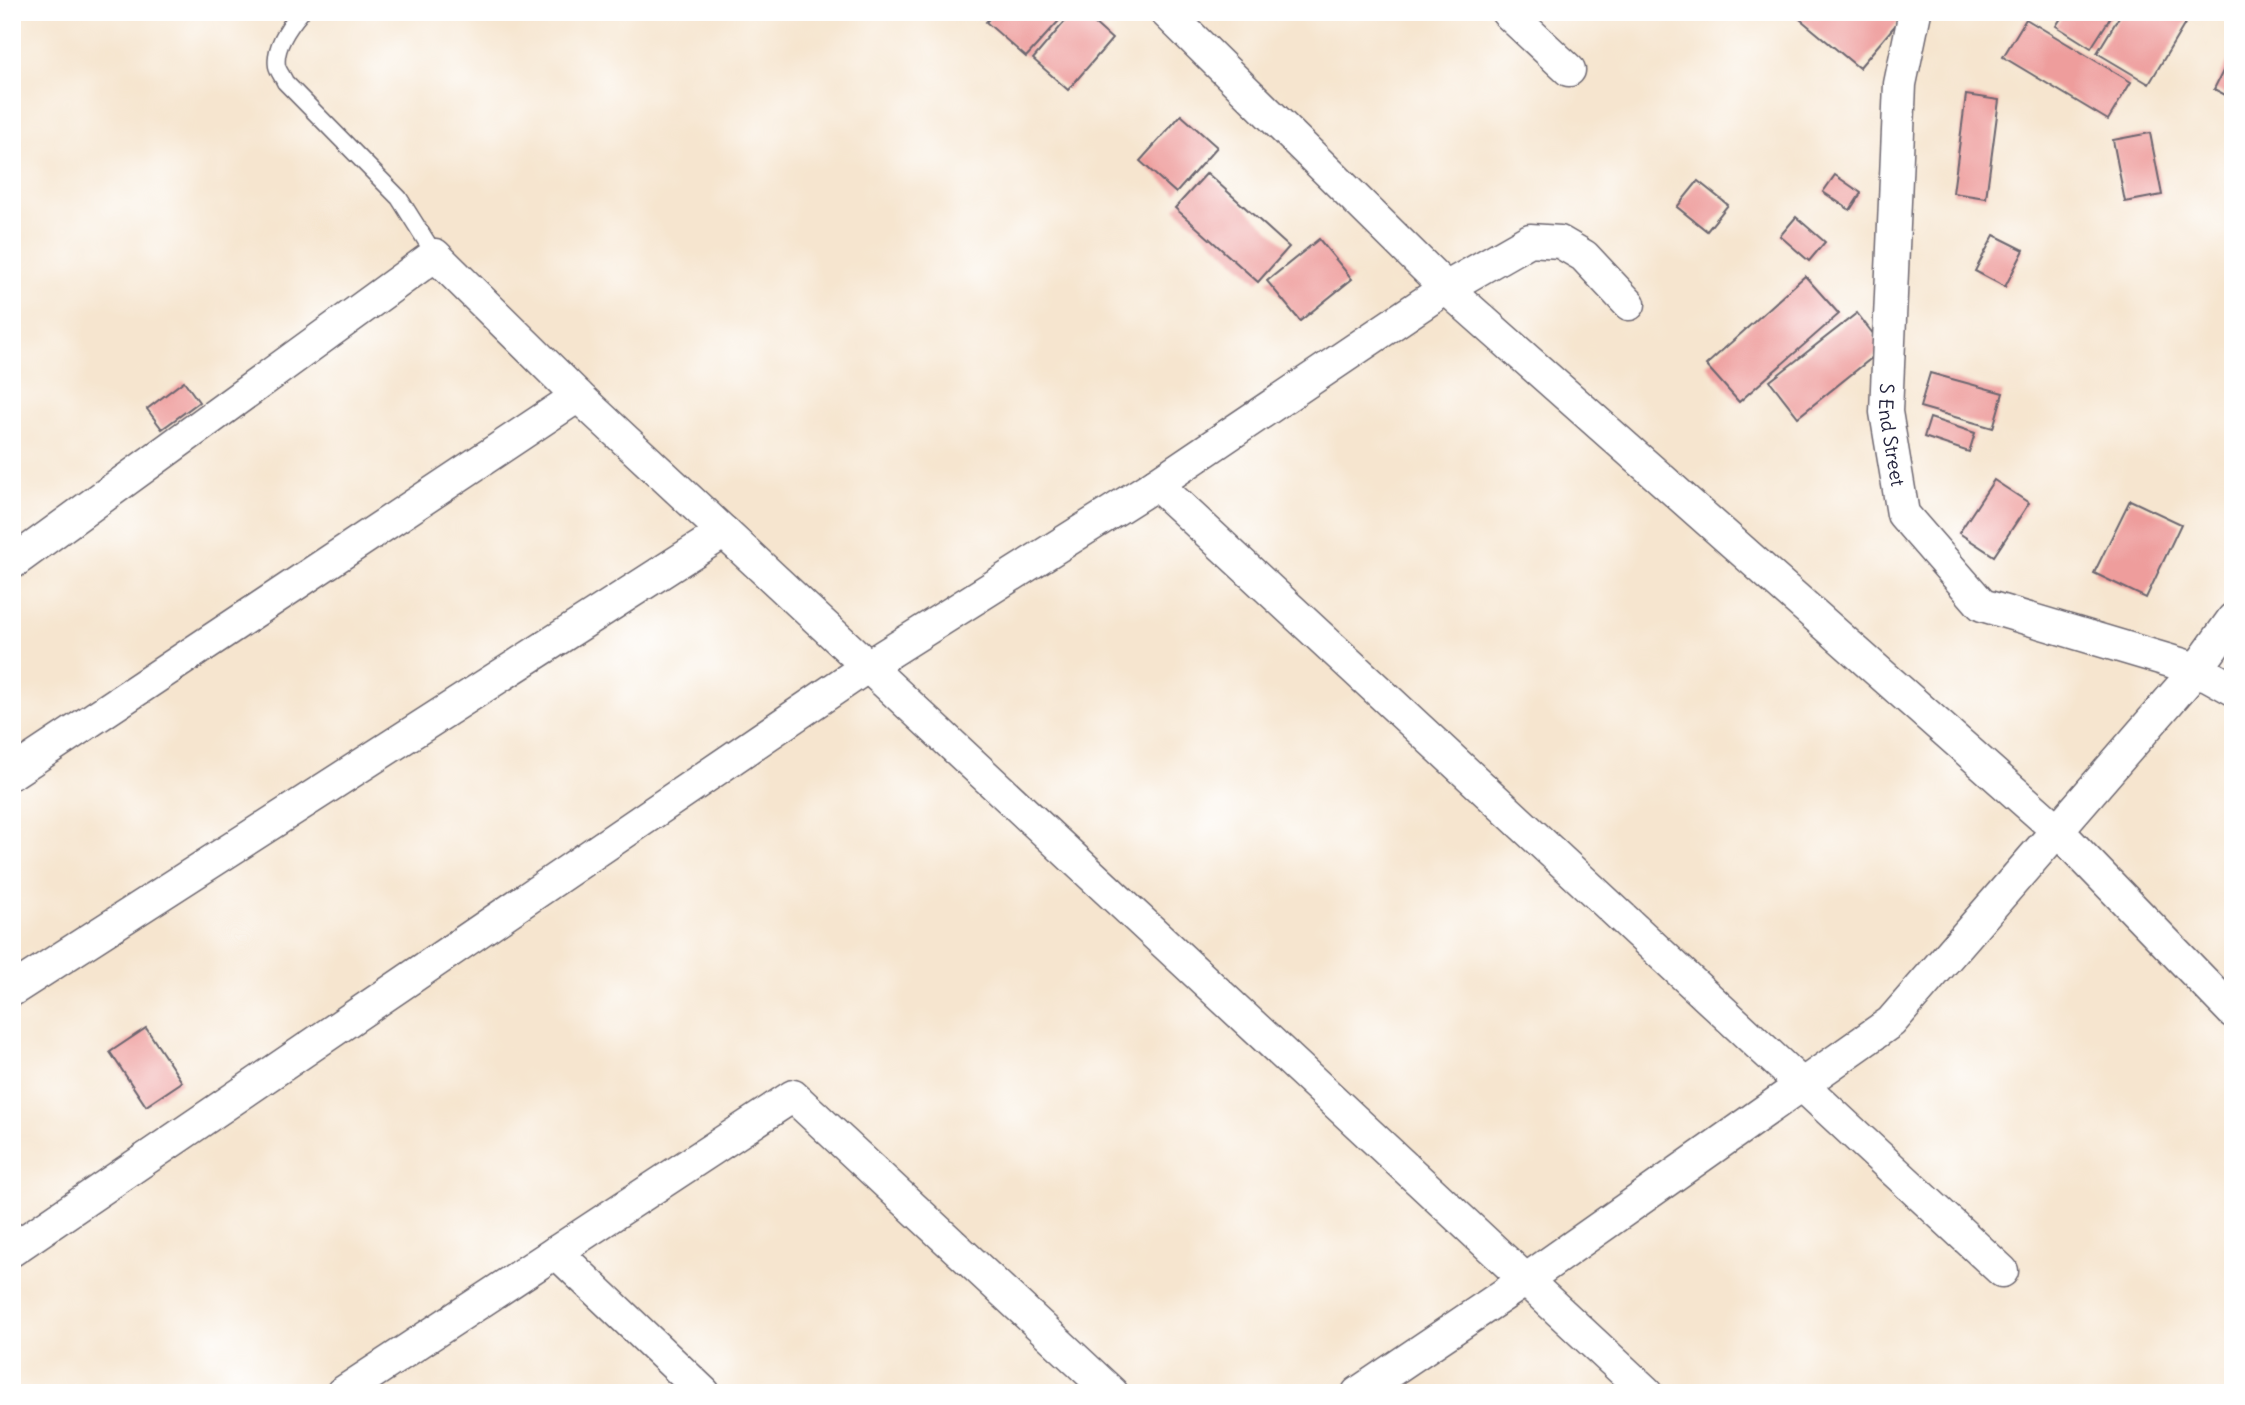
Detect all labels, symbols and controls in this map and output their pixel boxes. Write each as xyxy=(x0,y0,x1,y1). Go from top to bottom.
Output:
street label: S End Street xyxy=(1874,383,1910,488)

